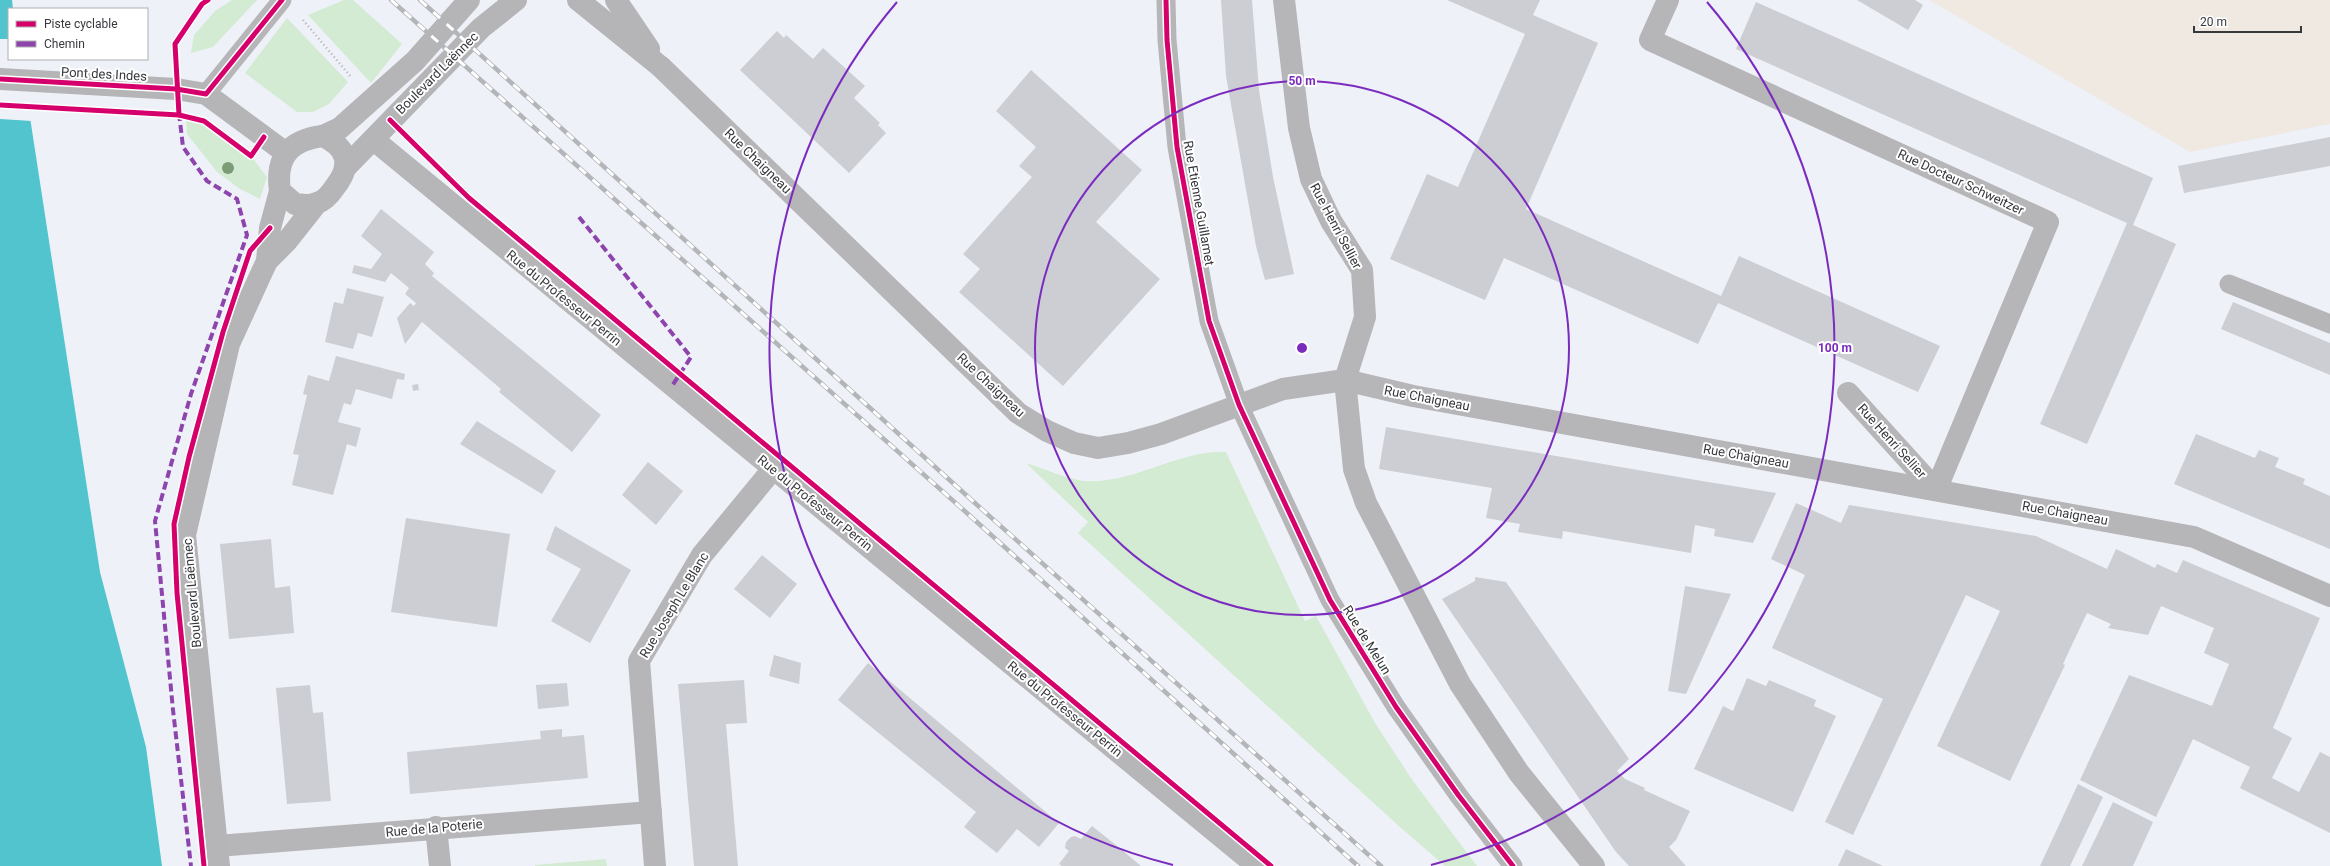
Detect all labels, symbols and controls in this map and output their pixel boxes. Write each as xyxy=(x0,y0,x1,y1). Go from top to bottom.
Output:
legend xyxy=(8,8,148,60)
scale bar xyxy=(2194,8,2301,34)
text: 20 m xyxy=(2200,15,2227,29)
text: Piste cyclable xyxy=(44,17,118,31)
street label: Boulevard Laënnec xyxy=(393,29,481,117)
text: Chemin xyxy=(44,37,85,51)
street label: Pont des Indes xyxy=(61,64,148,84)
text: 50 m xyxy=(1288,74,1316,88)
street label: Rue Chaigneau xyxy=(722,125,794,197)
street label: Rue Etienne Guillamet xyxy=(1181,139,1217,267)
street label: Rue Docteur Schweitzer xyxy=(1896,146,2027,218)
street label: Rue Henri Sellier xyxy=(1307,181,1365,272)
street label: Rue du Professeur Perrin xyxy=(504,247,624,349)
centre of rings xyxy=(1295,341,1309,355)
text: 100 m xyxy=(1818,341,1852,355)
street label: Rue Chaigneau xyxy=(954,350,1028,420)
street label: Rue Chaigneau xyxy=(1383,382,1471,414)
street label: Rue Henri Sellier xyxy=(1855,401,1930,482)
street label: Rue Chaigneau xyxy=(1702,441,1790,471)
street label: Rue du Professeur Perrin xyxy=(755,452,875,554)
street label: Rue Chaigneau xyxy=(2021,498,2109,528)
street label: Boulevard Laënnec xyxy=(180,537,204,648)
street label: Rue Joseph Le Blanc xyxy=(637,549,712,661)
street label: Rue de Melun xyxy=(1340,603,1394,677)
street label: Rue du Professeur Perrin xyxy=(1005,658,1125,760)
street label: Rue de la Poterie xyxy=(385,816,483,840)

